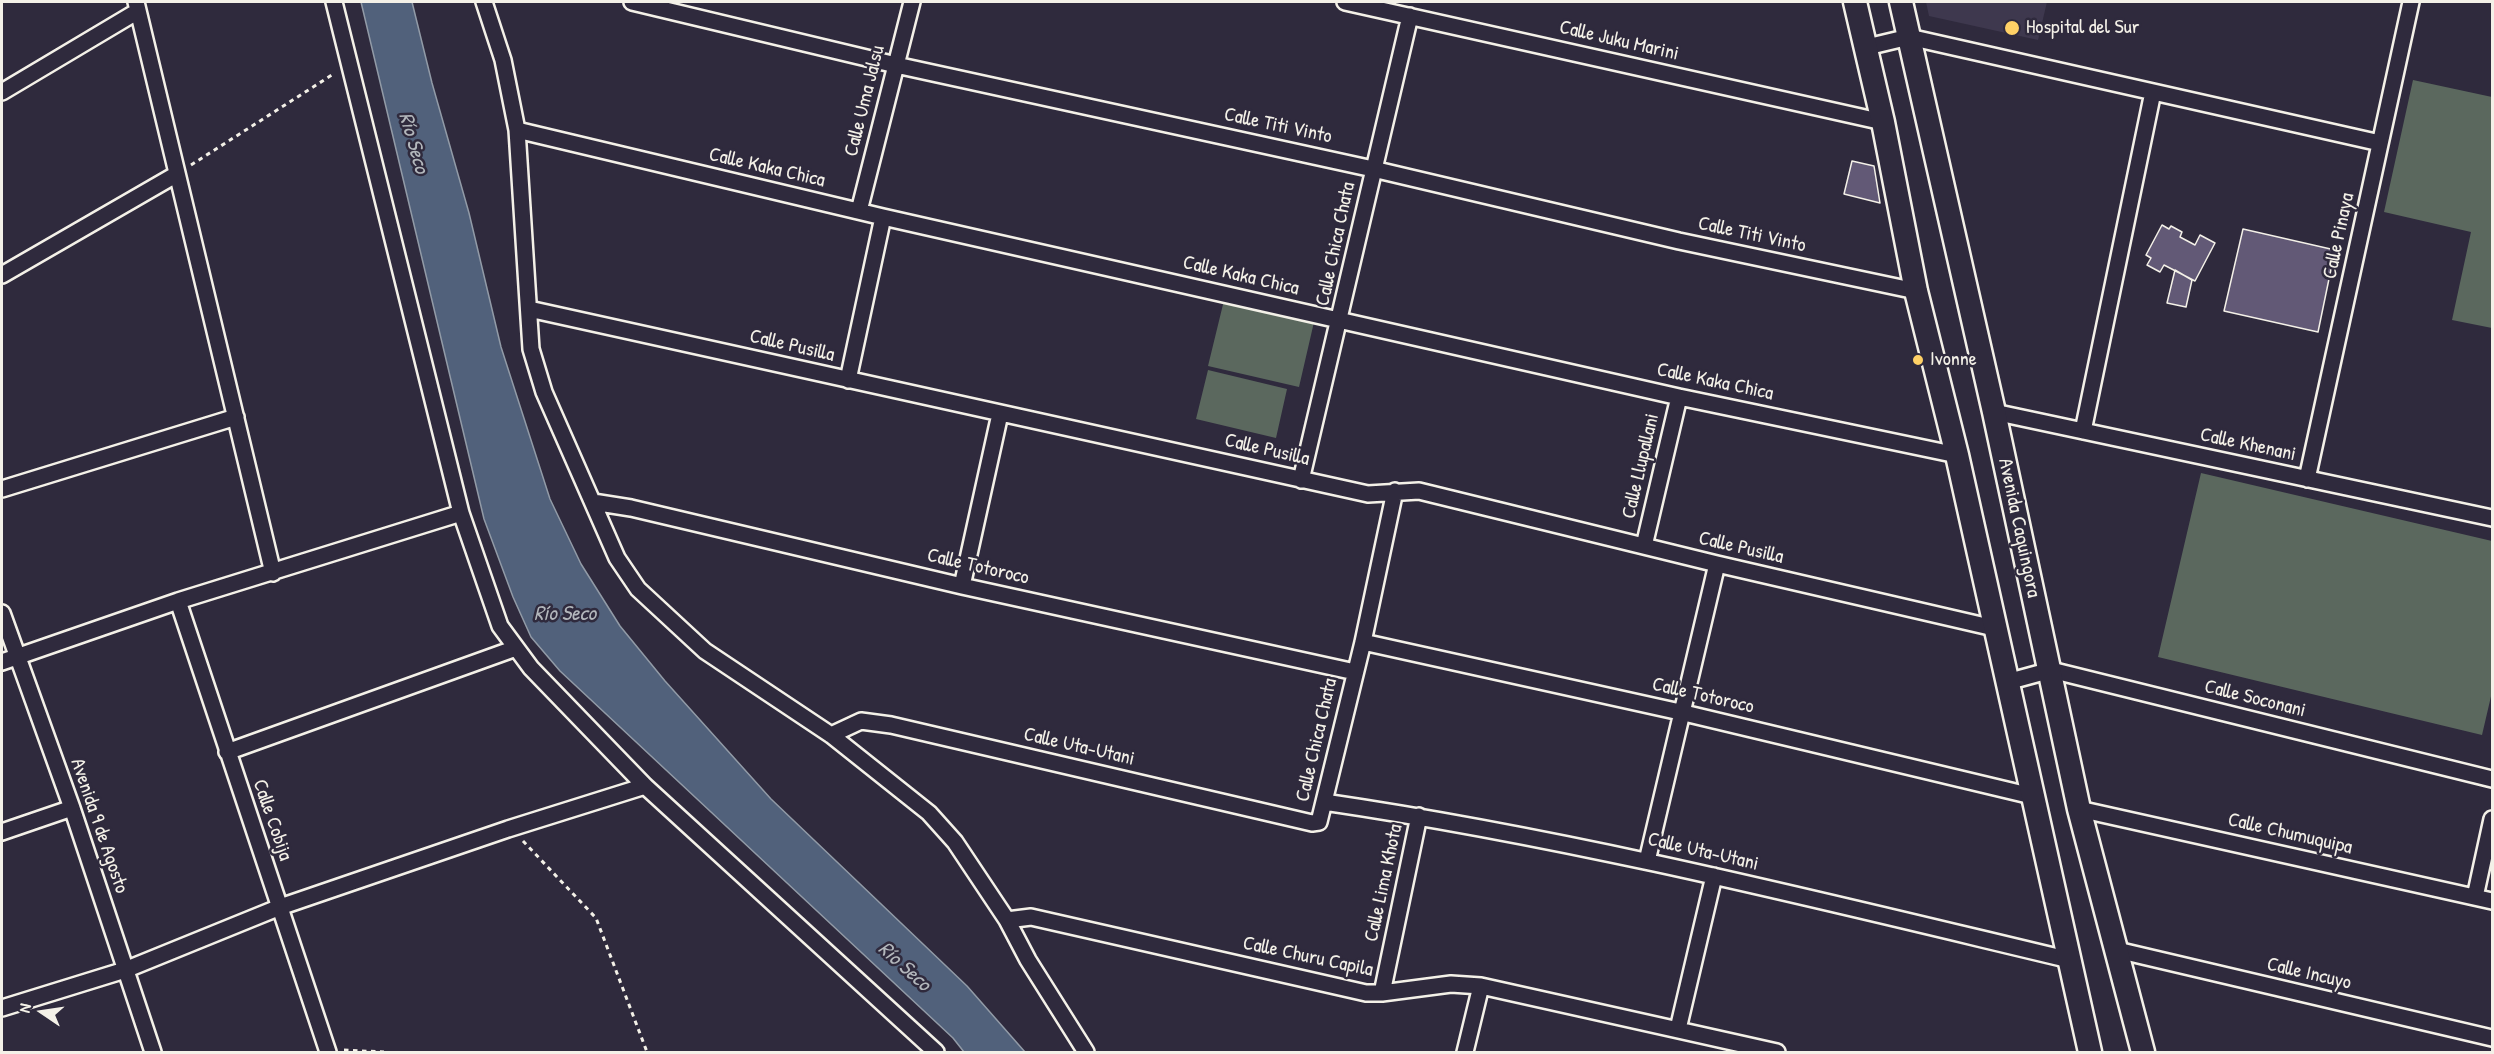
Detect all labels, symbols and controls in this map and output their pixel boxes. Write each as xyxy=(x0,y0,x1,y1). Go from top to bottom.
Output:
street label: Calle Juku Marini xyxy=(1557,16,1681,66)
place label: Hospital del Sur xyxy=(2026,16,2139,40)
marker: Hospital del Sur xyxy=(2003,19,2021,37)
street label: Calle Uma Jalsu xyxy=(840,43,890,159)
street label: Calle Titi Vinto xyxy=(1222,103,1334,149)
water label: Río Seco xyxy=(392,110,434,176)
street label: Calle Kaka Chica xyxy=(707,143,827,193)
street label: Calle Chica Chata xyxy=(1311,180,1361,308)
street label: Calle Pinaya xyxy=(2318,191,2360,281)
street label: Calle Titi Vinto xyxy=(1696,212,1808,258)
street label: Calle Kaka Chica xyxy=(1181,251,1301,301)
street label: Calle Pusilla xyxy=(747,325,837,367)
place label: Ivonne xyxy=(1930,348,1977,372)
marker: Ivonne xyxy=(1911,353,1925,367)
street label: Calle Kaka Chica xyxy=(1655,358,1775,406)
street label: Calle Llupallani xyxy=(1617,411,1665,521)
street label: Calle Khenani xyxy=(2198,423,2298,467)
street label: Calle Pusilla xyxy=(1222,429,1312,471)
street label: Avenida Caquingora xyxy=(1993,456,2045,600)
street label: Calle Pusilla xyxy=(1696,527,1786,569)
street label: Calle Totoroco xyxy=(925,544,1031,590)
water label: Río Seco xyxy=(534,601,596,627)
street label: Calle Totoroco xyxy=(1650,673,1756,719)
street label: Calle Soconani xyxy=(2202,675,2308,723)
street label: Calle Chica Chata xyxy=(1291,676,1343,804)
street label: Calle Uta-Utani xyxy=(1021,723,1137,771)
street label: Avenida 9 de Agosto xyxy=(65,755,133,897)
street label: Calle Cobija xyxy=(247,776,297,864)
street label: Calle Chumuquipa xyxy=(2225,808,2355,860)
street label: Calle Lima Khota xyxy=(1360,822,1408,944)
street label: Calle Uta-Utani xyxy=(1645,828,1761,876)
street label: Calle Churu Capila xyxy=(1241,931,1375,983)
water label: Río Seco xyxy=(872,937,936,997)
street label: Calle Incuyo xyxy=(2264,953,2354,995)
north arrow xyxy=(12,982,72,1042)
text: N xyxy=(13,1001,36,1015)

